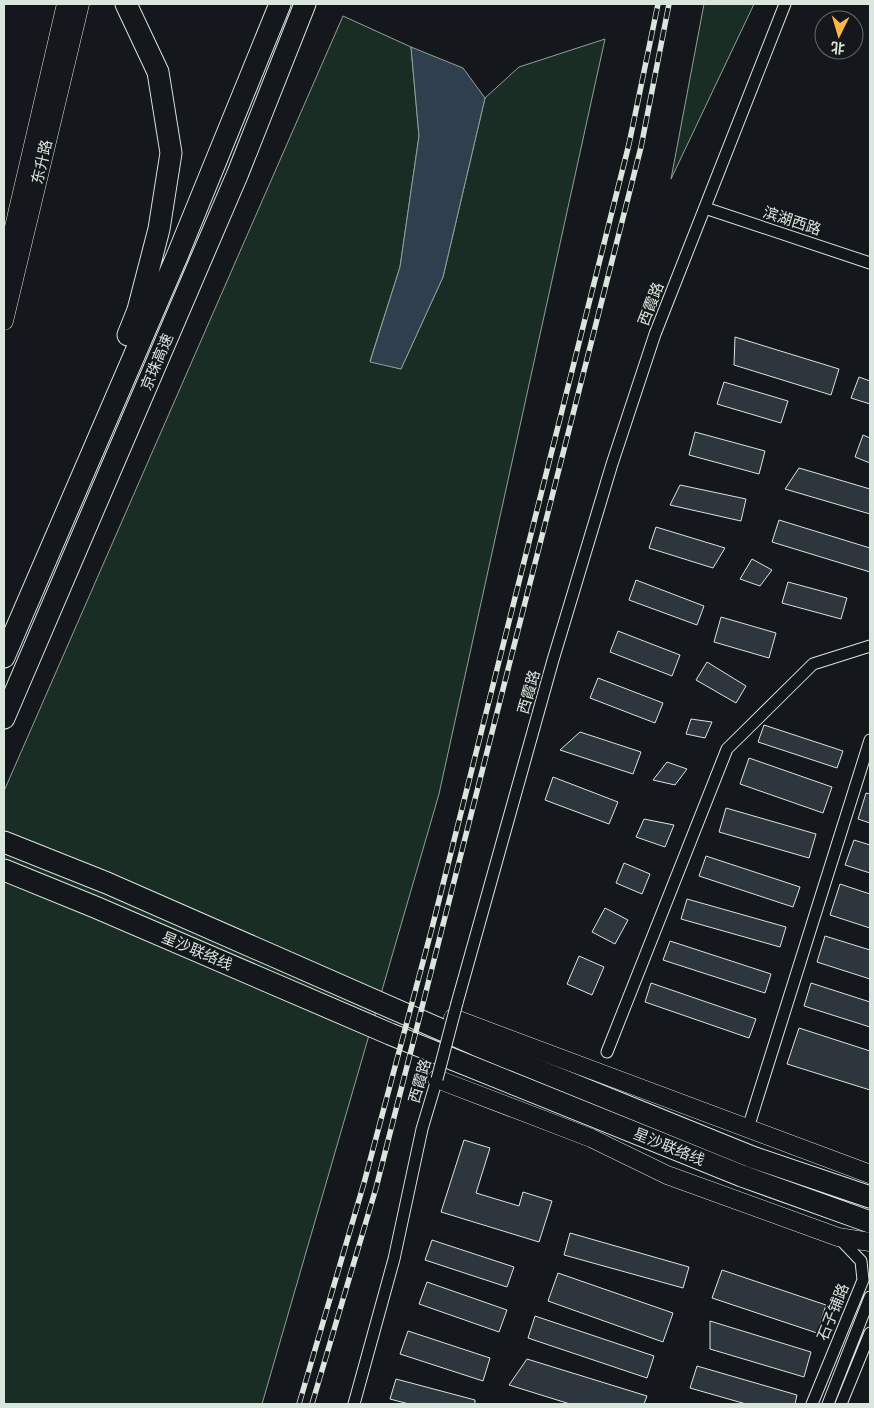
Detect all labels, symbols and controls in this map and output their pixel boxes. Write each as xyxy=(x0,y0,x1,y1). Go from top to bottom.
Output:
north arrow xyxy=(814,10,864,60)
text: 北 xyxy=(830,39,846,57)
street label: 东升路 xyxy=(28,138,56,186)
street label: 滨湖西路 xyxy=(761,203,823,239)
street label: 西霞路 xyxy=(635,280,667,328)
street label: 京珠高速 xyxy=(137,331,177,393)
street label: 西霞路 xyxy=(514,668,544,716)
street label: 星沙联络线 xyxy=(159,928,235,974)
street label: 西霞路 xyxy=(405,1057,435,1105)
street label: 星沙联络线 xyxy=(631,1125,707,1169)
street label: 石子铺路 xyxy=(813,1281,853,1343)

